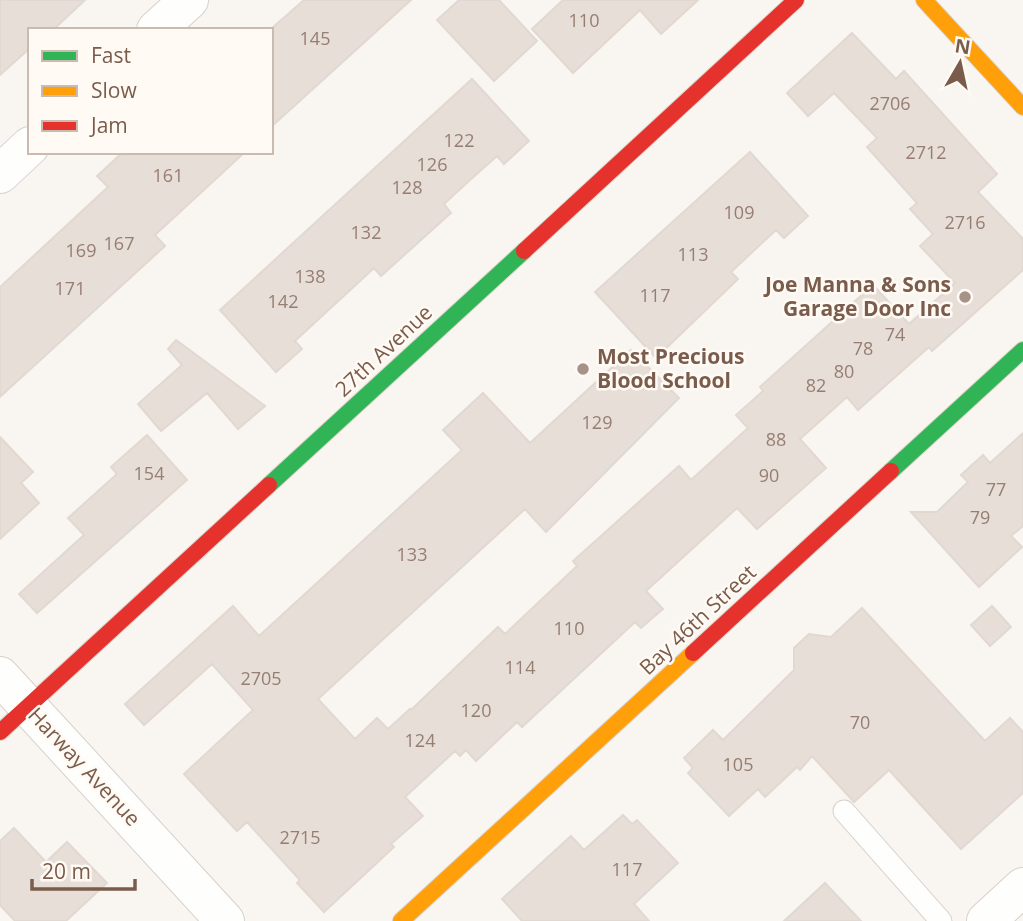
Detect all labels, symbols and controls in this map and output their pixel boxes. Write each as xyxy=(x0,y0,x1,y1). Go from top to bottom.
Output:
house number: 110 xyxy=(569,8,599,32)
house number: 145 xyxy=(300,26,330,50)
legend xyxy=(28,28,273,154)
north arrow xyxy=(925,28,995,98)
text: N xyxy=(953,32,972,60)
text: Fast xyxy=(91,41,131,69)
text: Slow xyxy=(91,76,137,104)
house number: 2706 xyxy=(869,91,911,115)
text: Jam xyxy=(89,111,128,139)
house number: 122 xyxy=(444,128,474,152)
house number: 2712 xyxy=(905,140,947,164)
house number: 126 xyxy=(417,152,447,176)
house number: 161 xyxy=(153,163,183,187)
house number: 128 xyxy=(392,175,422,199)
house number: 109 xyxy=(724,200,754,224)
house number: 2716 xyxy=(944,210,986,234)
house number: 132 xyxy=(351,220,381,244)
house number: 167 xyxy=(104,231,134,255)
house number: 169 xyxy=(66,238,96,262)
house number: 113 xyxy=(678,242,708,266)
house number: 138 xyxy=(295,264,325,288)
place label: Joe Manna & Sons Garage Door Inc xyxy=(763,270,951,322)
house number: 171 xyxy=(55,276,85,300)
house number: 117 xyxy=(640,283,670,307)
house number: 142 xyxy=(268,289,298,313)
marker: Joe Manna & Sons Garage Door Inc xyxy=(957,289,973,305)
street label: 27th Avenue xyxy=(329,298,438,402)
house number: 74 xyxy=(885,322,905,346)
house number: 78 xyxy=(853,336,873,360)
place label: Most Precious Blood School xyxy=(597,342,744,394)
house number: 80 xyxy=(834,359,854,383)
marker: Most Precious Blood School xyxy=(575,361,591,377)
house number: 82 xyxy=(806,373,826,397)
house number: 129 xyxy=(582,410,612,434)
house number: 88 xyxy=(766,427,786,451)
house number: 154 xyxy=(134,461,164,485)
house number: 90 xyxy=(759,463,779,487)
house number: 77 xyxy=(986,477,1006,501)
house number: 79 xyxy=(970,505,990,529)
house number: 133 xyxy=(397,542,427,566)
street label: Bay 46th Street xyxy=(633,558,762,681)
house number: 110 xyxy=(554,616,584,640)
house number: 114 xyxy=(505,655,535,679)
house number: 2705 xyxy=(240,666,282,690)
house number: 120 xyxy=(461,698,491,722)
street label: Harway Avenue xyxy=(22,701,147,832)
house number: 70 xyxy=(850,710,870,734)
house number: 124 xyxy=(405,728,435,752)
house number: 105 xyxy=(723,752,753,776)
house number: 2715 xyxy=(279,825,321,849)
scale bar xyxy=(32,848,135,892)
text: 20 m xyxy=(42,857,91,885)
house number: 117 xyxy=(612,857,642,881)

